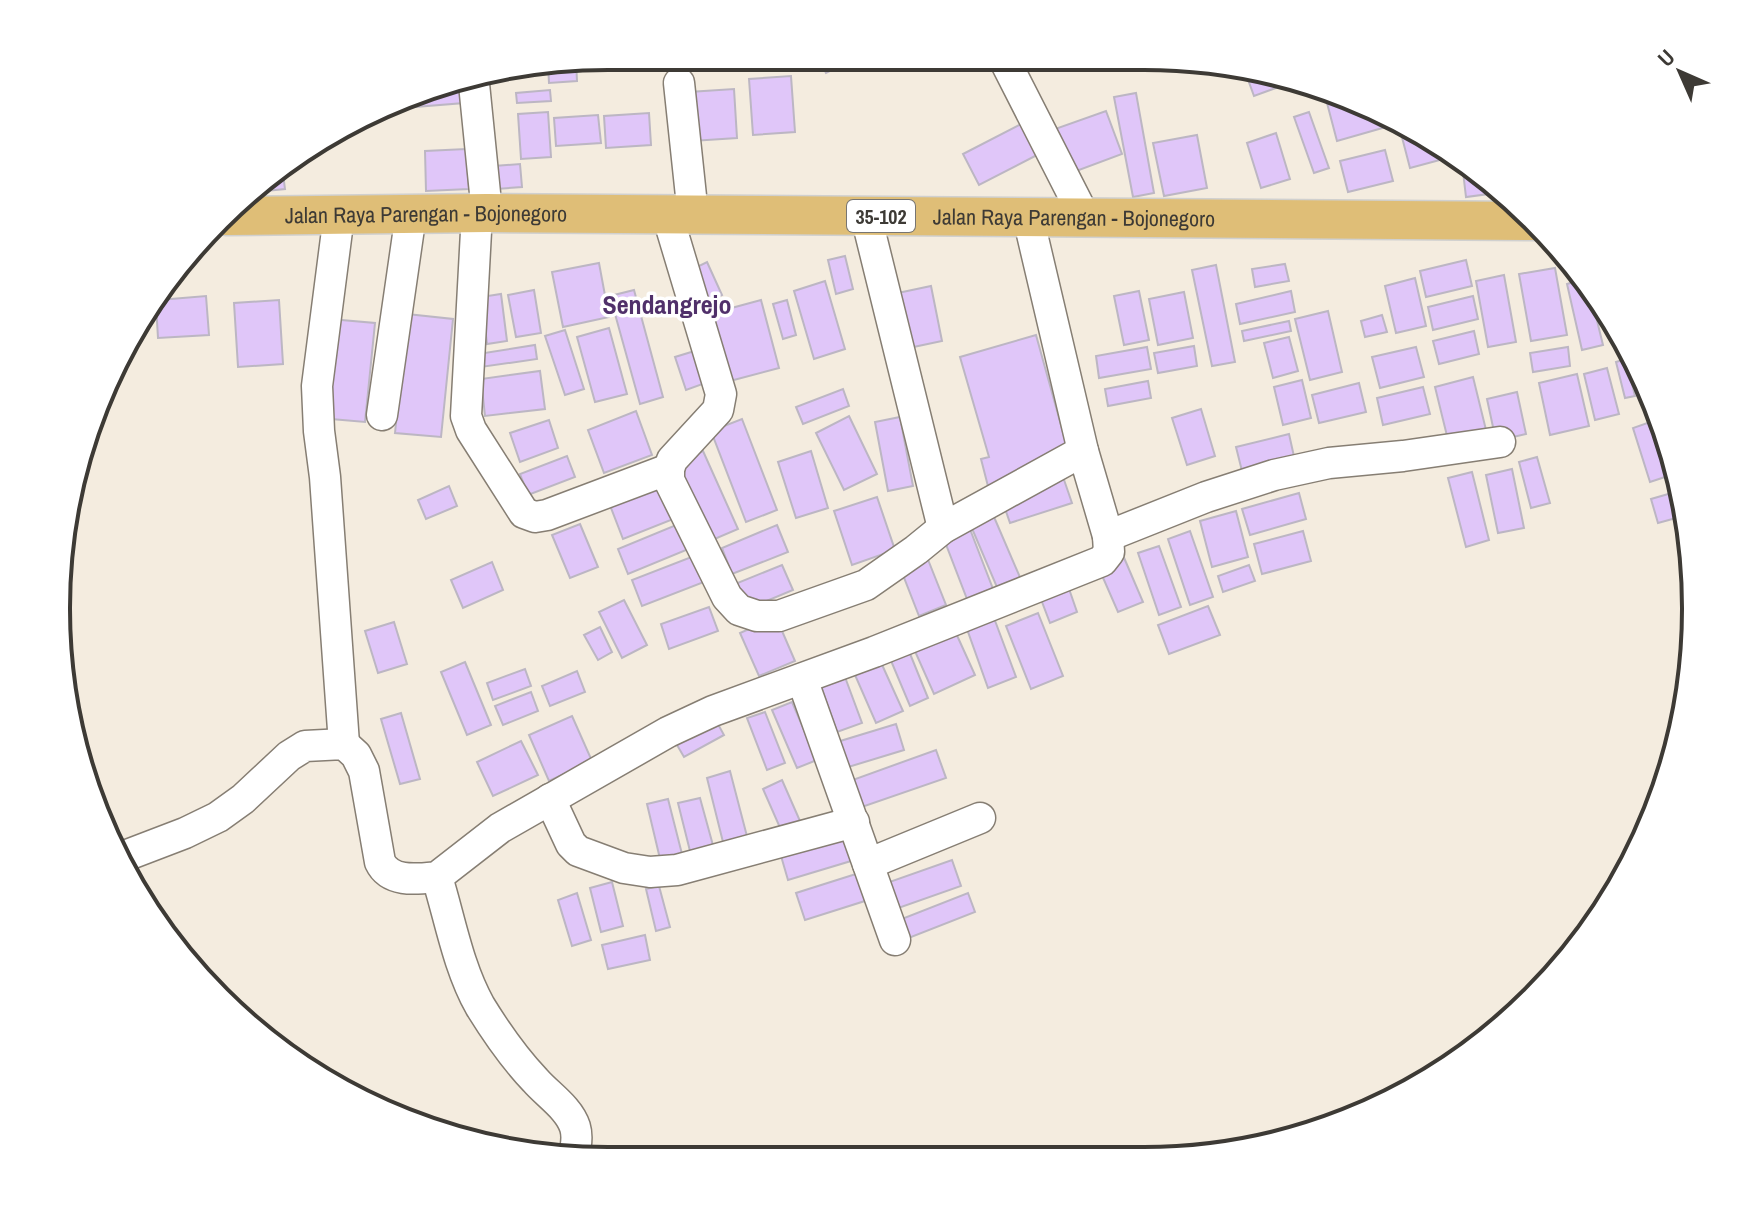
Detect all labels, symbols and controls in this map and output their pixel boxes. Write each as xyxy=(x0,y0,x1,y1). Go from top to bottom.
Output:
north arrow xyxy=(1640,32,1720,112)
text: U xyxy=(1651,43,1681,73)
street label: Jalan Raya Parengan - Bojonegoro xyxy=(285,198,567,230)
road number: 35-102 xyxy=(847,200,915,232)
street label: Jalan Raya Parengan - Bojonegoro xyxy=(933,201,1215,234)
district label: Sendangrejo xyxy=(602,287,732,322)

